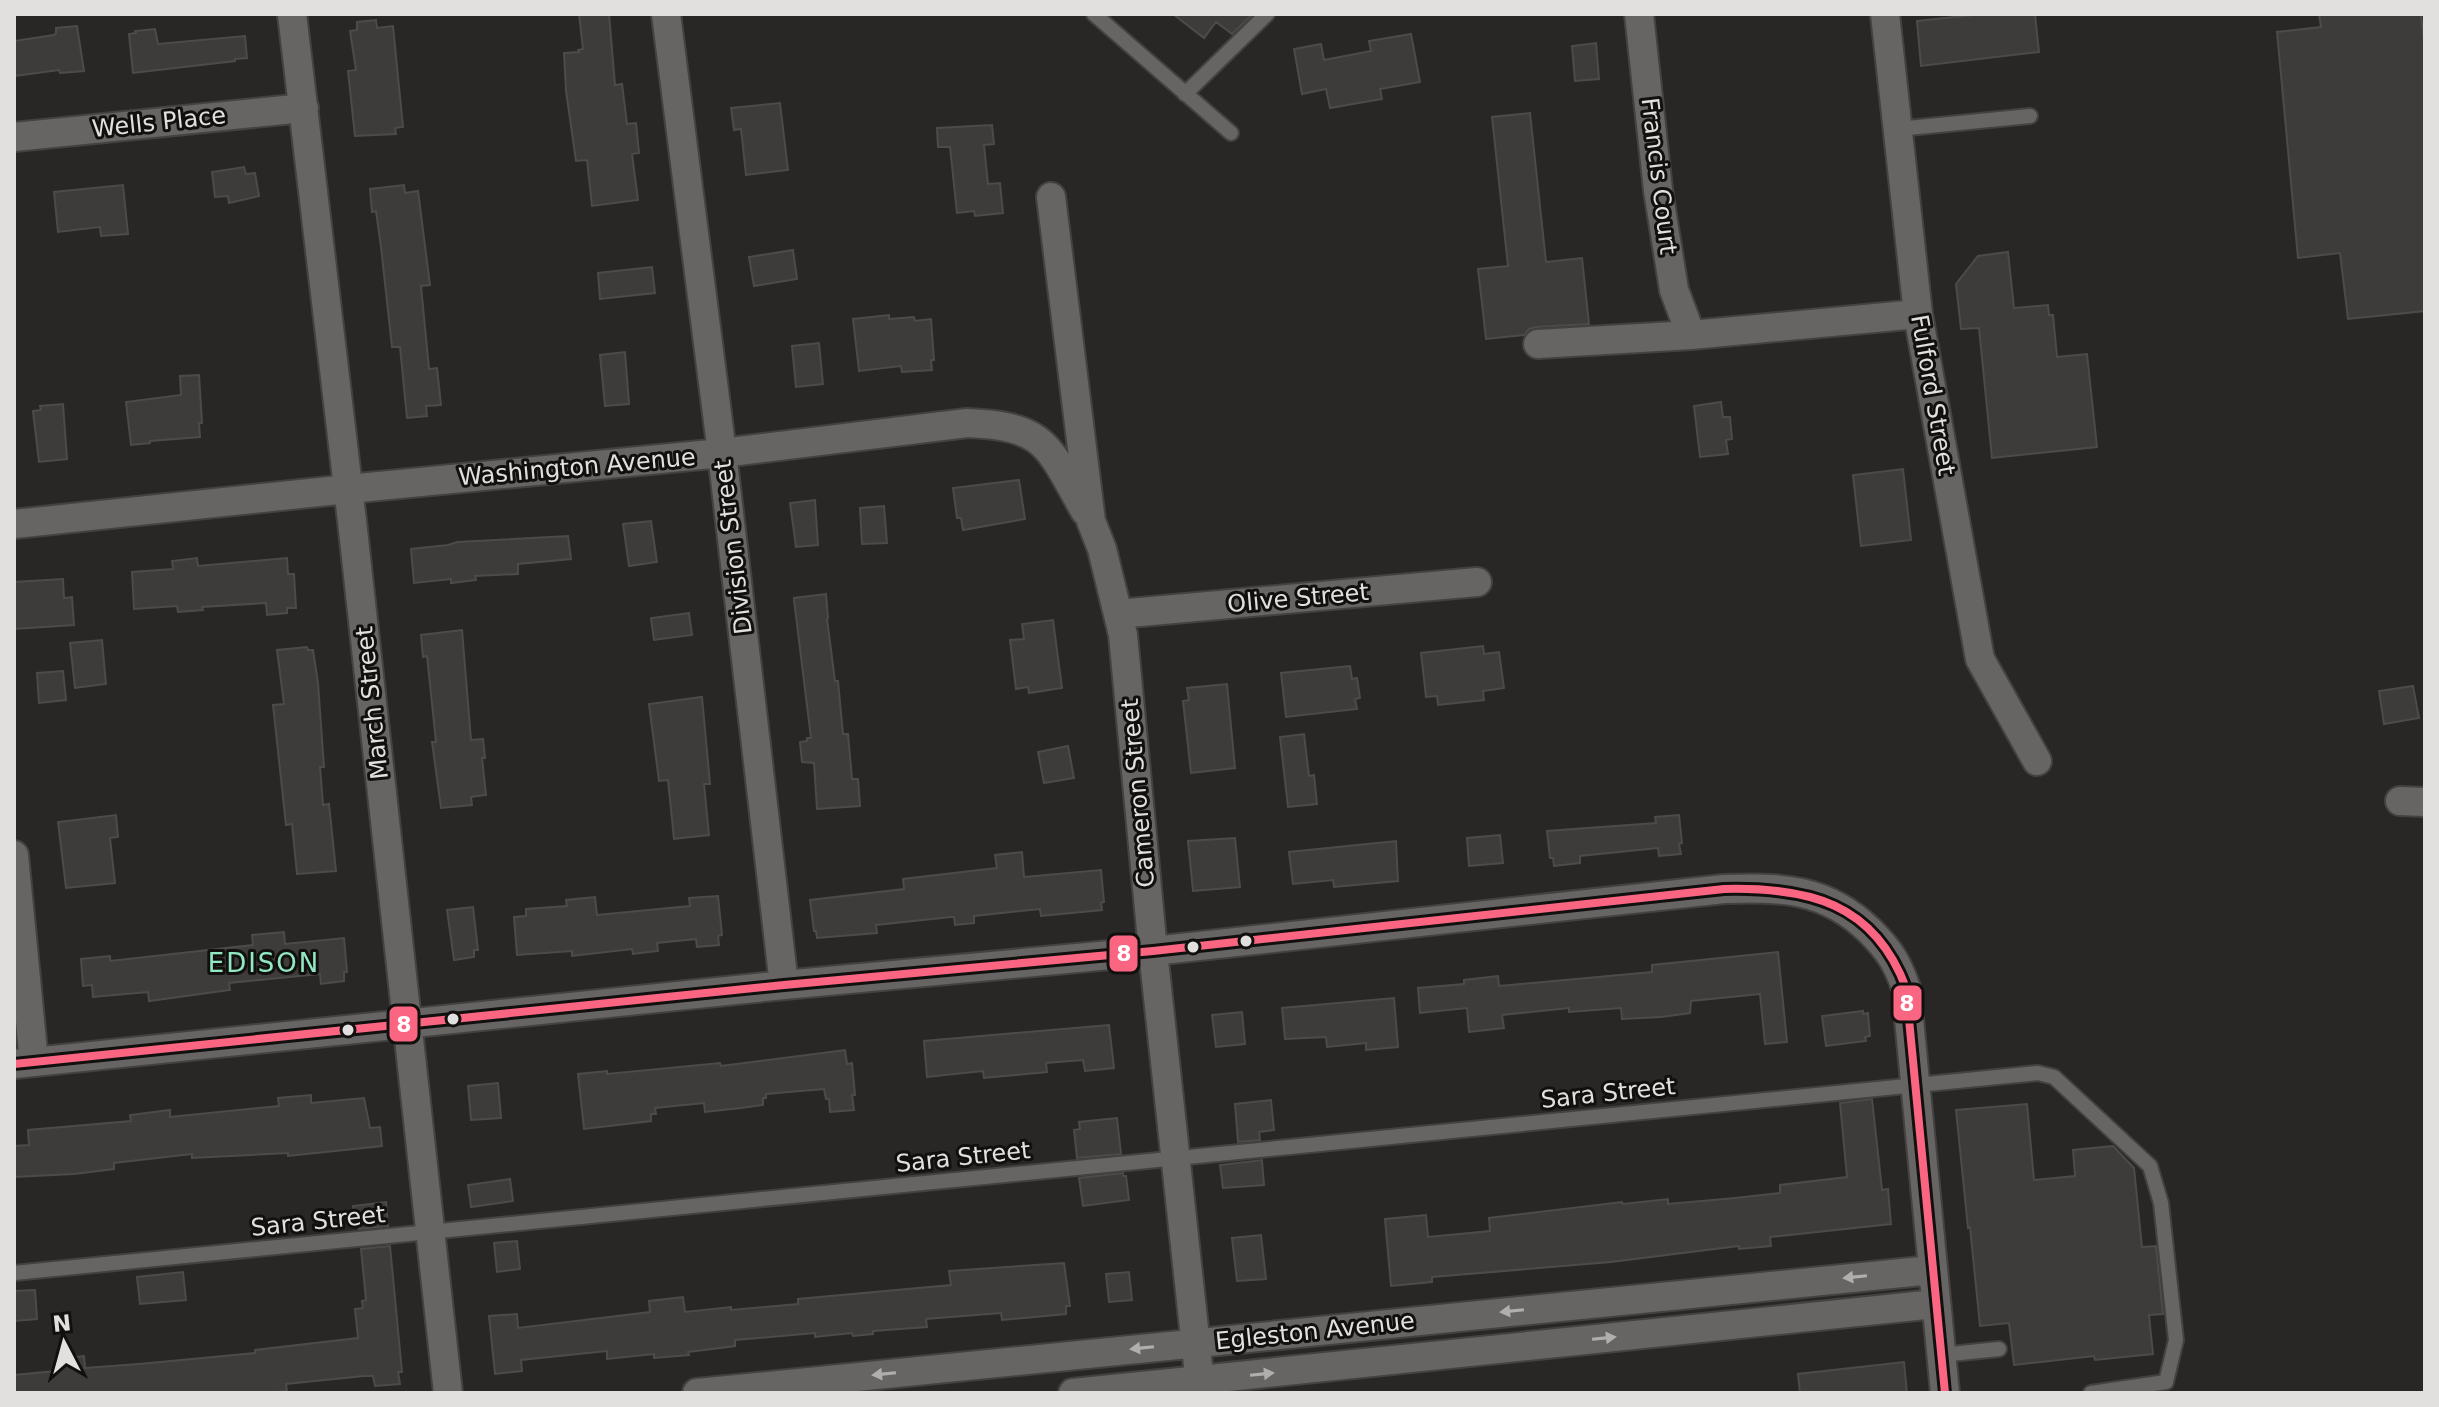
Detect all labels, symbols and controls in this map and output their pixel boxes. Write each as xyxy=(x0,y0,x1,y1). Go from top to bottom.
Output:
street label: Francis Court xyxy=(1635,96,1683,256)
street label: Wells Place xyxy=(91,101,227,143)
street label: Fulford Street xyxy=(1905,312,1961,478)
street label: Washington Avenue xyxy=(457,443,697,491)
street label: Division Street xyxy=(708,458,758,636)
street label: Olive Street xyxy=(1226,578,1370,618)
street label: March Street xyxy=(350,625,394,781)
street label: Cameron Street xyxy=(1116,697,1160,889)
unlabelled marker xyxy=(1238,933,1254,949)
line badge: 8 xyxy=(1108,934,1139,973)
unlabelled marker xyxy=(1185,939,1201,955)
text: 8 xyxy=(1116,941,1132,966)
district label: EDISON xyxy=(208,948,320,978)
line badge: 8 xyxy=(1892,984,1923,1022)
text: 8 xyxy=(1899,991,1915,1016)
line badge: 8 xyxy=(388,1005,419,1043)
unlabelled marker xyxy=(445,1011,461,1027)
text: 8 xyxy=(396,1012,412,1037)
unlabelled marker xyxy=(340,1022,356,1038)
street label: Sara Street xyxy=(1539,1072,1677,1114)
street label: Sara Street xyxy=(894,1136,1032,1178)
street label: Sara Street xyxy=(249,1200,387,1242)
one-way arrow xyxy=(1842,1271,1867,1284)
north arrow xyxy=(24,1303,104,1383)
one-way arrow xyxy=(1500,1305,1525,1318)
street label: Egleston Avenue xyxy=(1214,1307,1416,1355)
text: N xyxy=(51,1310,72,1337)
one-way arrow xyxy=(1592,1332,1617,1345)
one-way arrow xyxy=(1129,1342,1154,1355)
one-way arrow xyxy=(1249,1367,1274,1380)
one-way arrow xyxy=(871,1368,896,1381)

